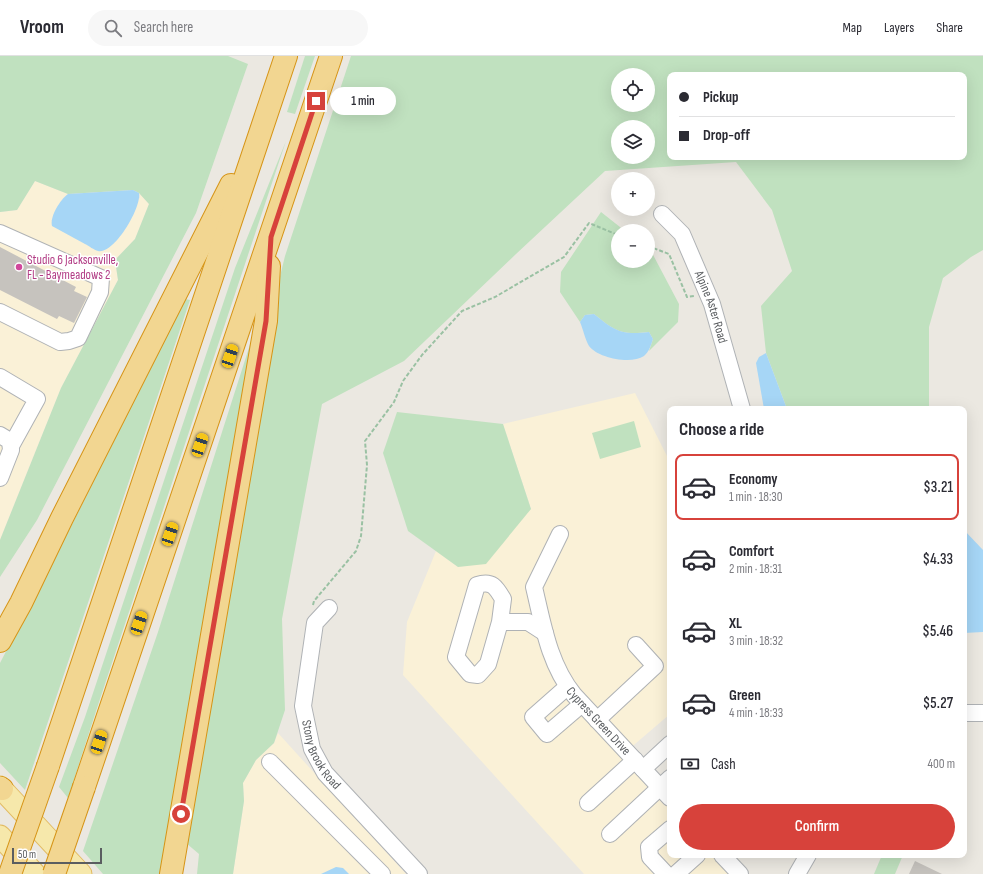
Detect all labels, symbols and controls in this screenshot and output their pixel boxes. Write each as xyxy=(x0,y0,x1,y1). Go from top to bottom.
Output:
search box xyxy=(88,10,368,46)
text: Vroom xyxy=(20,16,64,39)
icon: search xyxy=(102,17,124,39)
text: Search here xyxy=(134,18,193,37)
text: Map xyxy=(842,19,862,36)
text: Layers xyxy=(884,19,914,36)
text: Share xyxy=(936,19,963,36)
map controls xyxy=(611,68,655,268)
button: locate xyxy=(611,68,655,112)
callout: 1 min xyxy=(330,87,396,115)
text: Pickup xyxy=(703,88,739,107)
route end xyxy=(307,92,325,110)
text: 1 min xyxy=(351,93,375,109)
button: layers xyxy=(611,120,655,164)
text: Drop-off xyxy=(703,126,750,145)
button: + xyxy=(611,172,655,216)
button: − xyxy=(611,224,655,268)
place label: Studio 6 Jacksonville, FL - Baymeadows 2 xyxy=(27,252,118,283)
marker: Studio 6 Jacksonville, FL - Baymeadows 2 xyxy=(14,262,24,272)
street label: Alpine Aster Road xyxy=(690,267,731,345)
car xyxy=(220,343,240,369)
text: Choose a ride xyxy=(679,419,764,440)
car xyxy=(190,432,210,458)
icon: car xyxy=(681,469,717,505)
text: Economy xyxy=(729,470,778,489)
text: $3.21 xyxy=(923,478,953,497)
text: 1 min · 18:30 xyxy=(729,489,783,505)
car xyxy=(160,521,180,547)
icon: car xyxy=(681,541,717,577)
text: Comfort xyxy=(729,542,774,561)
text: $4.33 xyxy=(922,550,953,569)
text: 2 min · 18:31 xyxy=(729,561,782,577)
car xyxy=(129,610,149,636)
icon: car xyxy=(681,613,717,649)
text: XL xyxy=(729,614,742,633)
text: $5.46 xyxy=(922,622,953,641)
text: 3 min · 18:32 xyxy=(729,633,783,649)
street label: Cypress Green Drive xyxy=(563,684,634,759)
icon: car xyxy=(681,685,717,721)
text: Green xyxy=(729,686,761,705)
text: $5.27 xyxy=(923,694,953,713)
text: 4 min · 18:33 xyxy=(729,705,783,721)
street label: Stony Brook Road xyxy=(298,718,344,793)
car xyxy=(89,729,109,755)
icon: cash xyxy=(679,753,701,775)
text: Cash xyxy=(711,755,736,774)
text: 400 m xyxy=(928,756,955,772)
button: Confirm xyxy=(679,804,955,850)
route start xyxy=(172,805,190,823)
scale bar xyxy=(12,846,102,865)
text: 50 m xyxy=(18,848,36,861)

